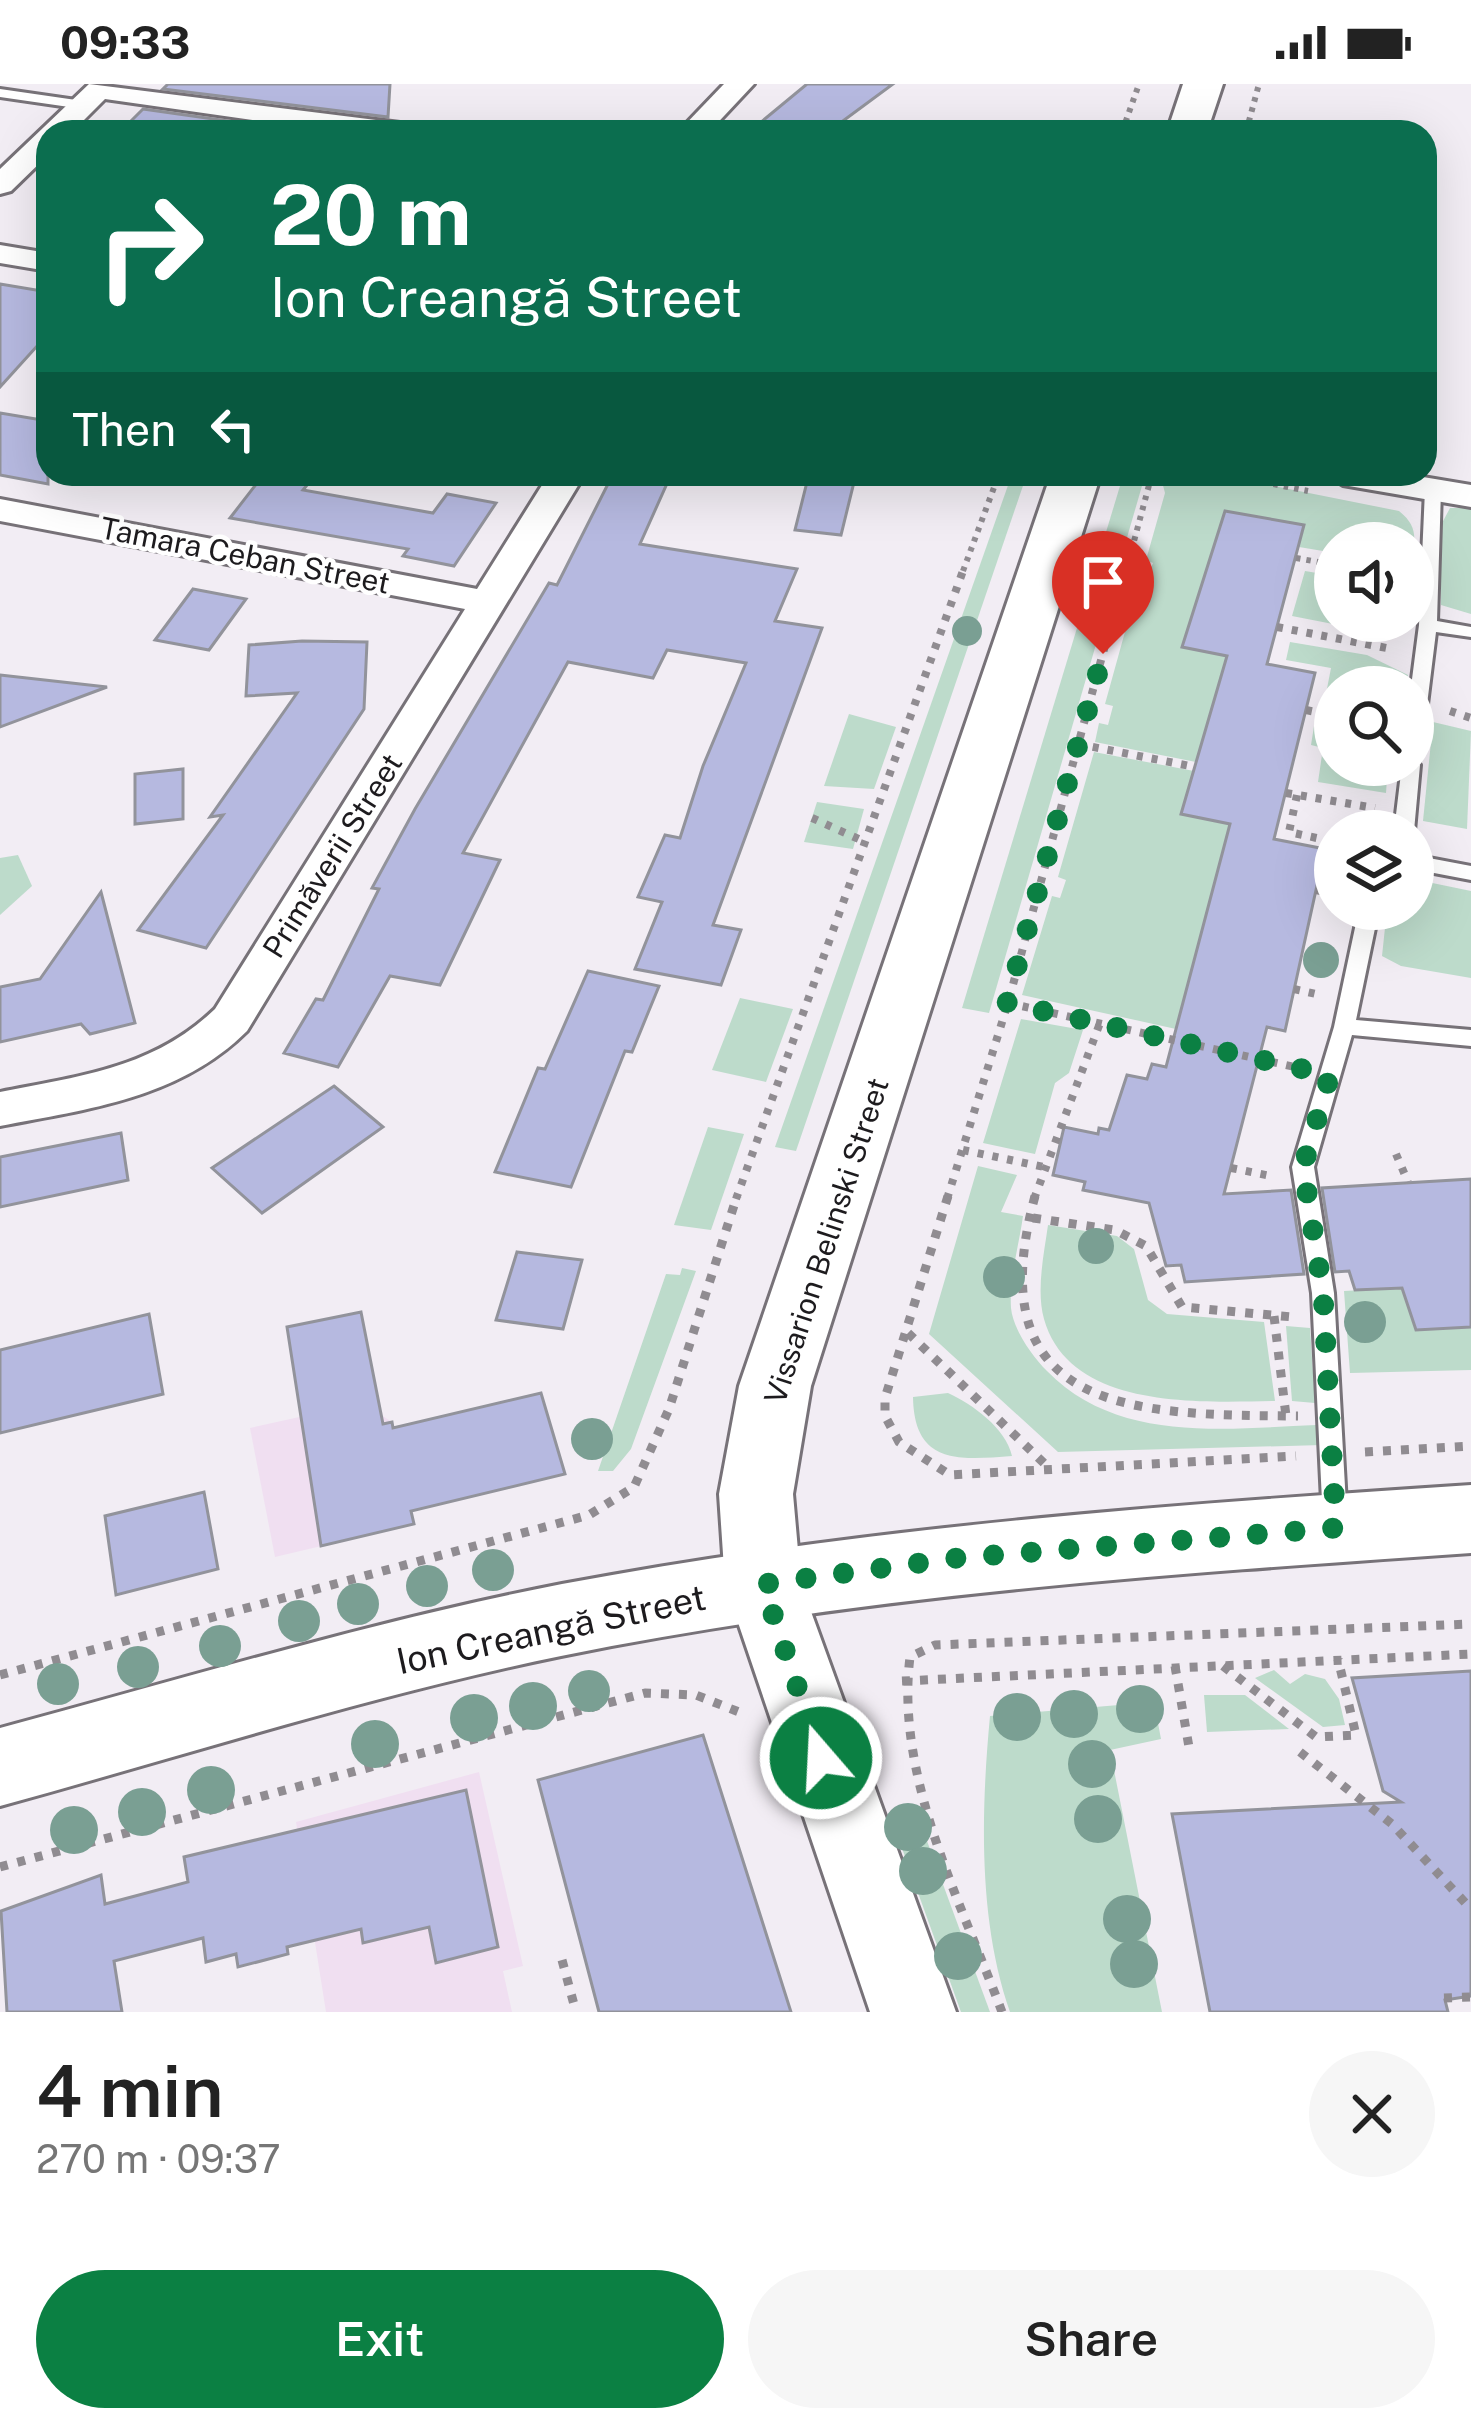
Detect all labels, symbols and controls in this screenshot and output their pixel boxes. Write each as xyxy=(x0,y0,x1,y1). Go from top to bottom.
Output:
text: 09:33 xyxy=(60,16,190,69)
text: 20 m xyxy=(270,165,472,264)
icon: right xyxy=(72,168,228,324)
text: Ion Creangă Street xyxy=(270,266,742,329)
icon: left xyxy=(200,396,266,462)
text: Then xyxy=(72,403,176,456)
street label: Tamara Ceban Street xyxy=(97,509,393,601)
map controls xyxy=(1314,522,1434,930)
button: sound xyxy=(1314,522,1434,642)
pin xyxy=(1052,531,1154,654)
icon: arrive xyxy=(1070,549,1136,615)
button: search xyxy=(1314,666,1434,786)
street label: Primăverii Street xyxy=(255,747,409,964)
button: layers xyxy=(1314,810,1434,930)
street label: Vissarion Belinski Street xyxy=(756,1073,896,1408)
street label: Ion Creangă Street xyxy=(393,1576,709,1682)
position arrow xyxy=(758,1695,884,1821)
text: 4 min xyxy=(36,2049,224,2133)
button: close xyxy=(1309,2051,1435,2177)
text: 270 m · 09:37 xyxy=(36,2136,281,2182)
button: Exit xyxy=(36,2270,724,2408)
button: Share xyxy=(748,2270,1435,2408)

